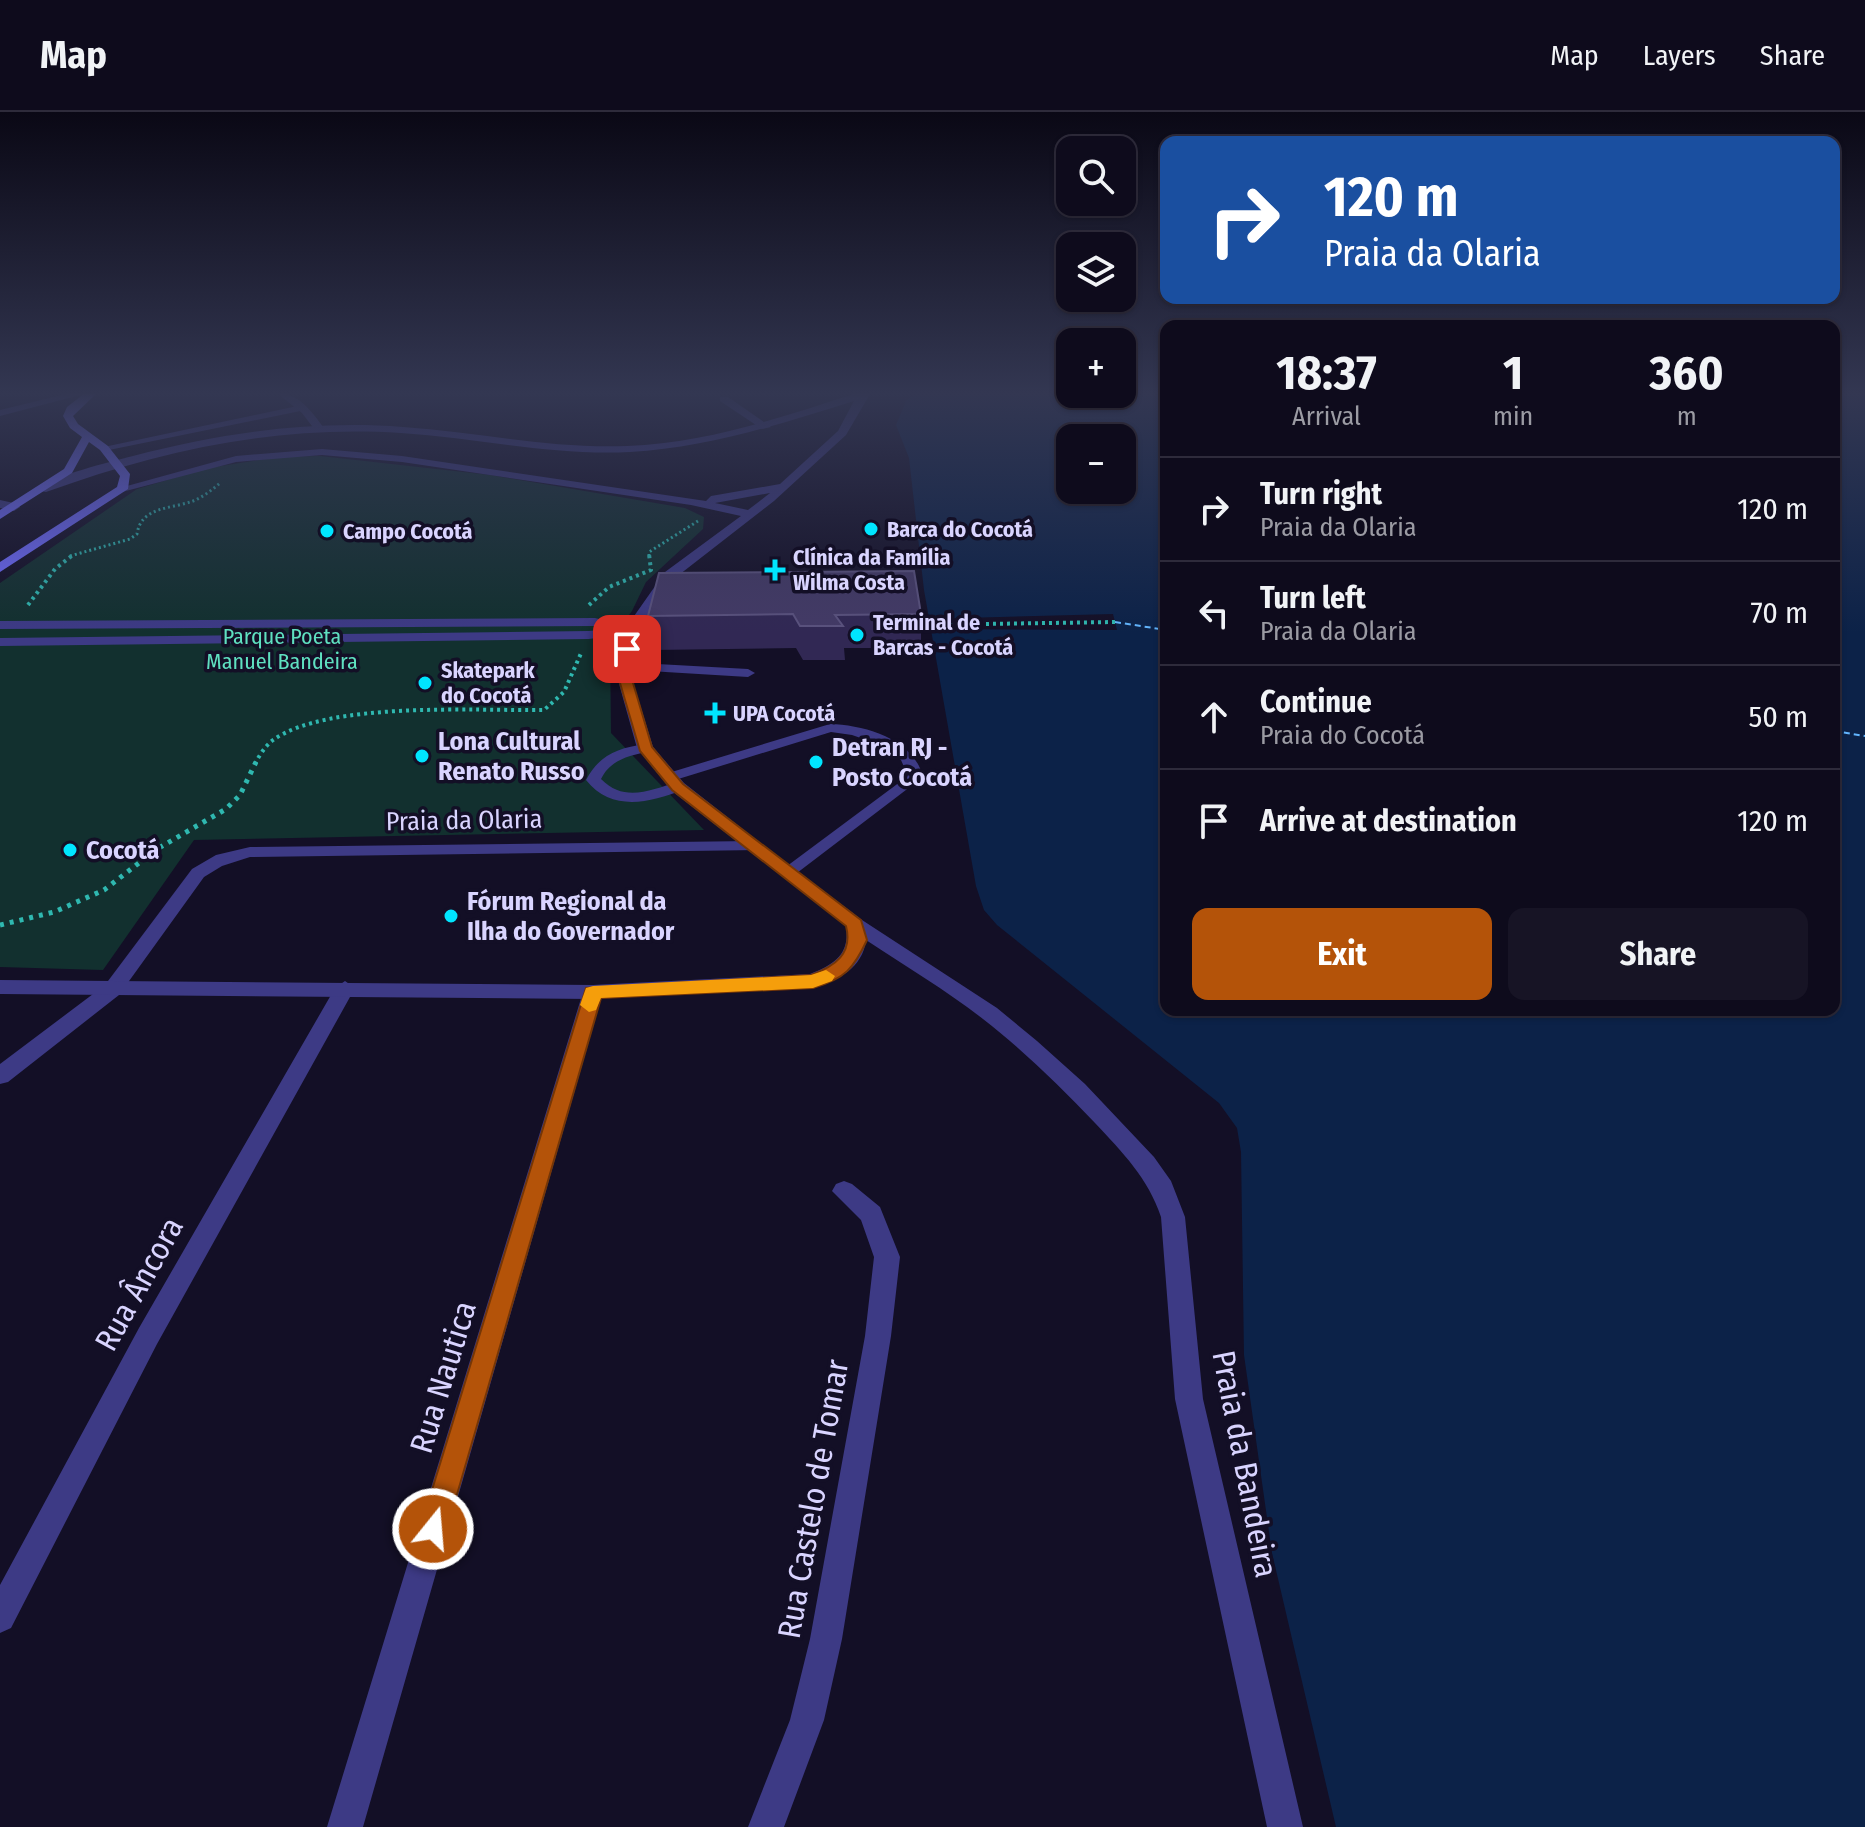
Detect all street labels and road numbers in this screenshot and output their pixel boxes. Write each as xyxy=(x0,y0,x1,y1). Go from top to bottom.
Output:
street label: Praia da Olaria xyxy=(386,804,542,837)
street label: Rua Âncora xyxy=(87,1211,191,1357)
street label: Rua Nautica xyxy=(402,1296,484,1458)
street label: Praia da Bandeira xyxy=(1204,1347,1286,1581)
street label: Rua Castelo de Tomar xyxy=(770,1356,856,1642)

